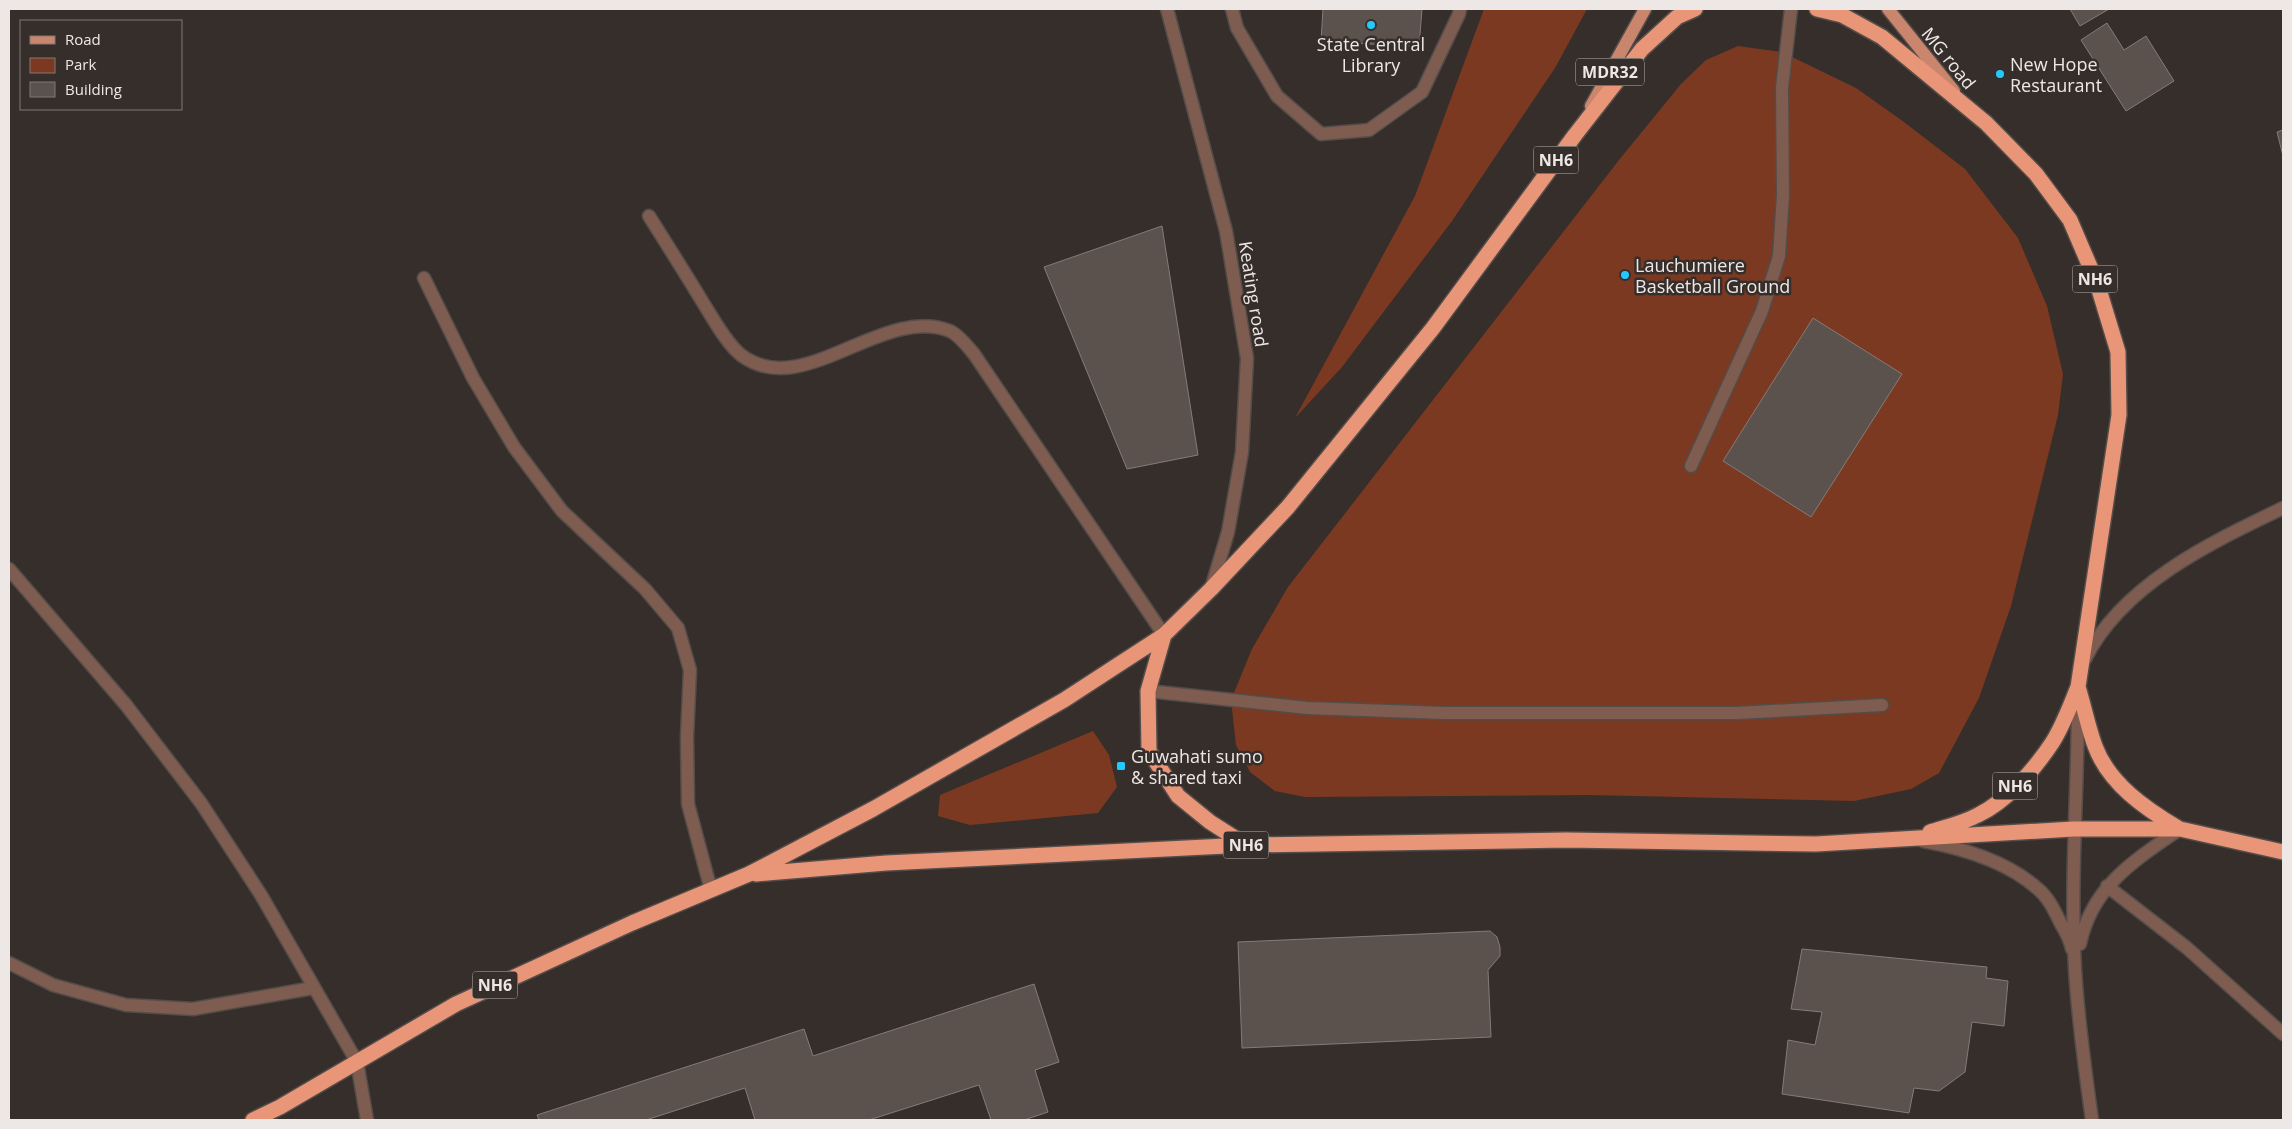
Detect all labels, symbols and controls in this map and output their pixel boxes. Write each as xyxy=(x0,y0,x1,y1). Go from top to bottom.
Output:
marker: State Central Library xyxy=(1365,19,1377,31)
legend xyxy=(20,20,182,110)
street label: MG road xyxy=(1917,22,1981,94)
text: Road xyxy=(65,29,101,49)
place label: State Central Library xyxy=(1317,32,1425,77)
place label: New Hope Restaurant xyxy=(2010,52,2102,97)
text: Park xyxy=(65,54,96,74)
road number: MDR32 xyxy=(1576,58,1644,86)
marker: New Hope Restaurant xyxy=(1994,68,2006,80)
text: Building xyxy=(65,79,122,99)
road number: NH6 xyxy=(1534,146,1578,174)
street label: Keating road xyxy=(1234,239,1274,349)
place label: Lauchumiere Basketball Ground xyxy=(1635,253,1790,298)
road number: NH6 xyxy=(2072,266,2118,292)
marker: Lauchumiere Basketball Ground xyxy=(1619,269,1631,281)
place label: Guwahati sumo & shared taxi xyxy=(1131,744,1263,789)
marker: Guwahati sumo & shared taxi xyxy=(1115,760,1127,772)
road number: NH6 xyxy=(1992,772,2038,799)
road number: NH6 xyxy=(1224,832,1268,858)
road number: NH6 xyxy=(472,972,518,998)

